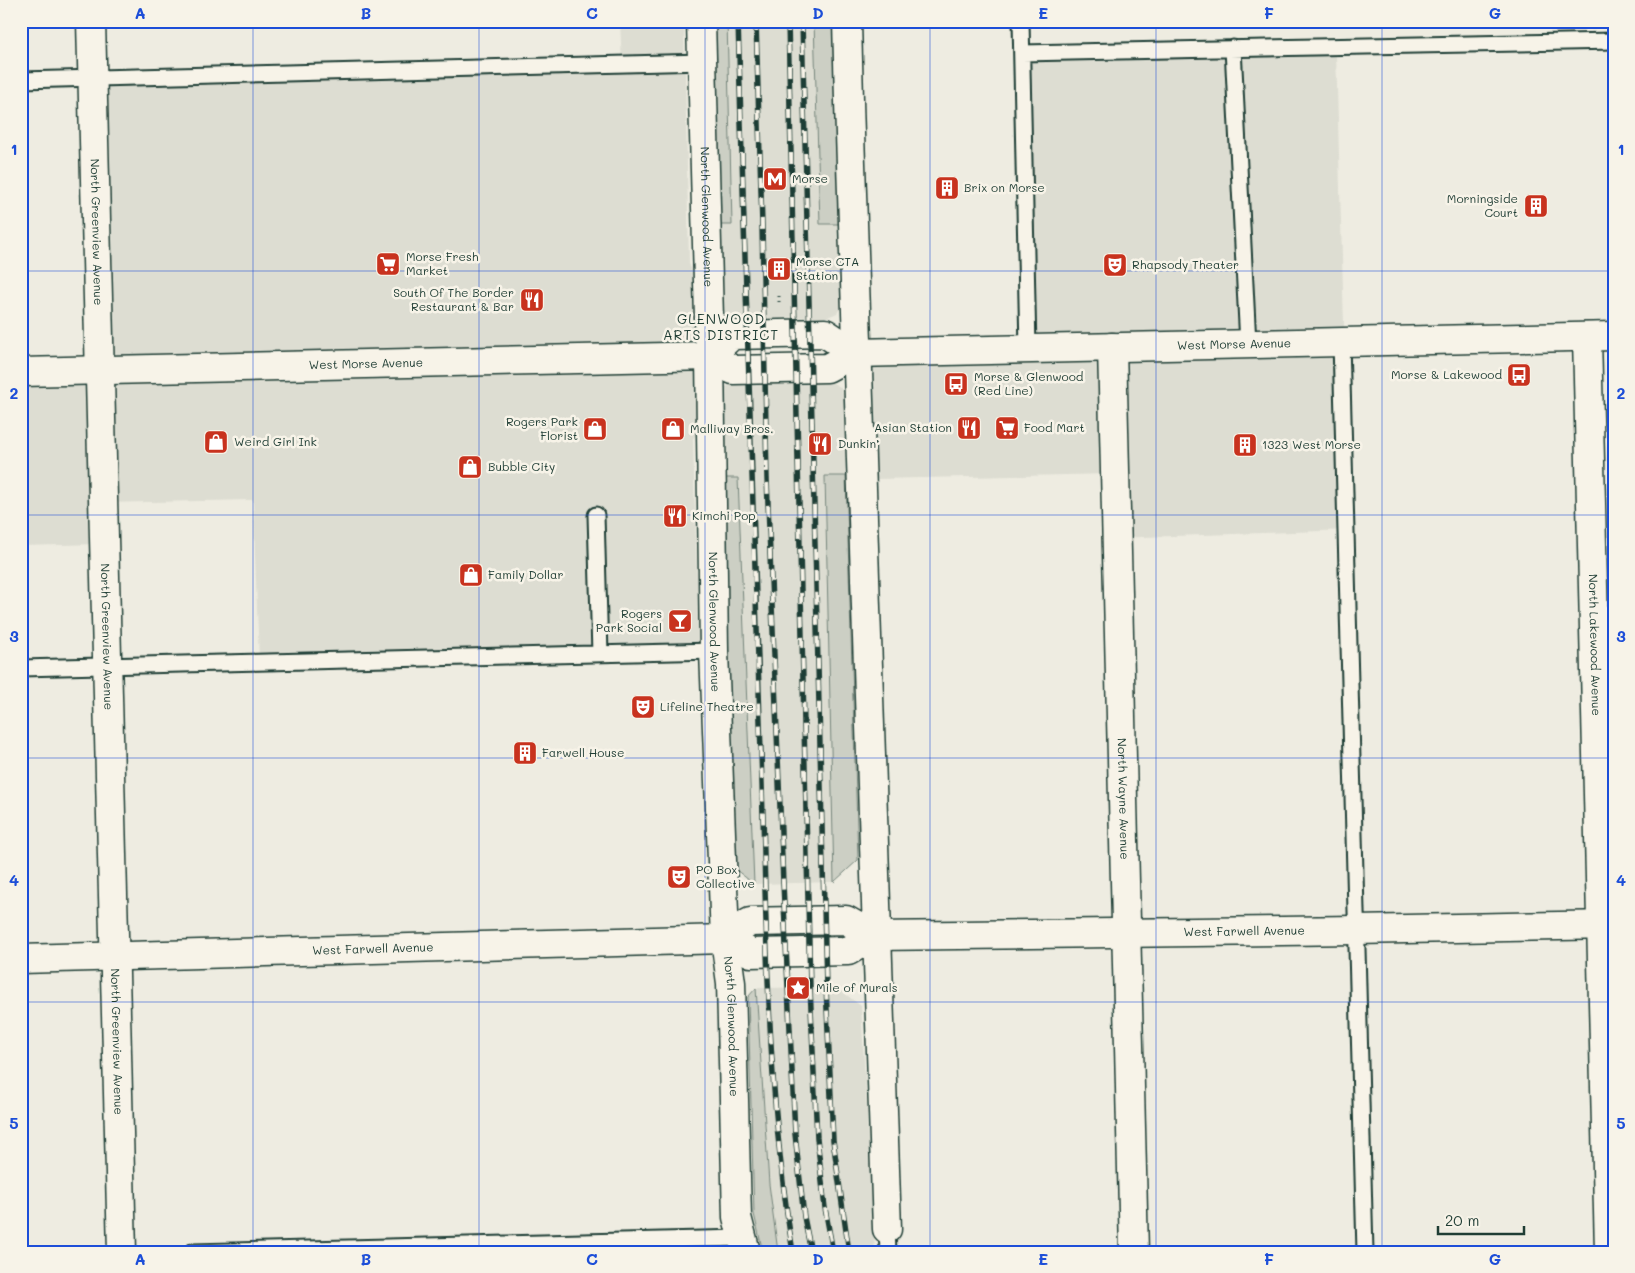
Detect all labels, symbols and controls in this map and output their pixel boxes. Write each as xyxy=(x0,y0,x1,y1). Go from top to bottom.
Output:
text: A xyxy=(134,2,146,23)
text: B xyxy=(361,2,371,23)
text: C xyxy=(586,2,598,23)
text: D xyxy=(812,2,824,23)
text: E xyxy=(1038,2,1048,23)
text: F xyxy=(1264,2,1274,23)
text: G xyxy=(1489,2,1501,23)
text: 1 xyxy=(10,138,18,159)
text: 1 xyxy=(1617,138,1625,159)
street label: North Glenwood Avenue xyxy=(697,146,717,287)
street label: North Greenview Avenue xyxy=(87,158,107,305)
metro station icon: Morse xyxy=(762,166,788,192)
place label: Morse xyxy=(792,170,828,186)
building icon: Brix on Morse xyxy=(934,175,960,201)
place label: Brix on Morse xyxy=(964,179,1045,195)
place label: Morningside Court xyxy=(1447,190,1518,220)
building icon: Morningside Court xyxy=(1523,193,1549,219)
place label: Morse Fresh Market xyxy=(406,248,479,278)
supermarket icon: Morse Fresh Market xyxy=(375,251,401,277)
theatre icon: Rhapsody Theater xyxy=(1102,252,1128,278)
place label: Morse CTA Station xyxy=(796,253,859,283)
building icon: Morse CTA Station xyxy=(766,256,792,282)
place label: Rhapsody Theater xyxy=(1132,256,1239,272)
place label: South Of The Border Restaurant & Bar xyxy=(393,284,514,314)
restaurant icon: South Of The Border Restaurant & Bar xyxy=(519,287,545,313)
district label: GLENWOOD ARTS DISTRICT xyxy=(663,309,779,344)
street label: West Morse Avenue xyxy=(1177,334,1291,353)
street label: West Morse Avenue xyxy=(309,354,423,372)
bus stop icon: Morse & Lakewood xyxy=(1506,362,1532,388)
place label: Morse & Lakewood xyxy=(1391,366,1502,382)
place label: Morse & Glenwood (Red Line) xyxy=(974,368,1084,398)
bus stop icon: Morse & Glenwood (Red Line) xyxy=(943,371,969,397)
text: 2 xyxy=(10,382,19,403)
text: 2 xyxy=(1617,382,1626,403)
place label: Rogers Park Florist xyxy=(506,413,578,443)
restaurant icon: Asian Station xyxy=(956,415,982,441)
supermarket icon: Food Mart xyxy=(994,415,1020,441)
shop icon: Rogers Park Florist xyxy=(582,416,608,442)
shop icon: Malliway Bros. xyxy=(660,416,686,442)
place label: Asian Station xyxy=(874,419,952,435)
place label: Food Mart xyxy=(1024,419,1085,435)
place label: Malliway Bros. xyxy=(690,420,774,436)
shop icon: Weird Girl Ink xyxy=(203,429,229,455)
restaurant icon: Dunkin' xyxy=(807,431,833,457)
building icon: 1323 West Morse xyxy=(1232,432,1258,458)
place label: Weird Girl Ink xyxy=(234,433,317,449)
place label: Dunkin' xyxy=(838,435,879,451)
place label: 1323 West Morse xyxy=(1262,436,1361,452)
shop icon: Bubble City xyxy=(457,454,483,480)
place label: Bubble City xyxy=(488,458,555,474)
restaurant icon: Kimchi Pop xyxy=(662,503,688,529)
place label: Kimchi Pop xyxy=(692,507,756,523)
street label: North Glenwood Avenue xyxy=(706,551,725,692)
shop icon: Family Dollar xyxy=(458,562,484,588)
street label: North Greenview Avenue xyxy=(98,563,117,710)
place label: Family Dollar xyxy=(488,566,563,582)
street label: North Lakewood Avenue xyxy=(1586,574,1605,716)
place label: Rogers Park Social xyxy=(596,605,662,635)
bar icon: Rogers Park Social xyxy=(667,608,693,634)
text: 3 xyxy=(9,625,19,646)
text: 3 xyxy=(1616,625,1626,646)
theatre icon: Lifeline Theatre xyxy=(630,694,656,720)
place label: Lifeline Theatre xyxy=(660,698,754,714)
street label: North Wayne Avenue xyxy=(1115,738,1133,860)
building icon: Farwell House xyxy=(512,740,538,766)
place label: Farwell House xyxy=(542,744,624,760)
place label: PO Box Collective xyxy=(696,861,755,891)
theatre icon: PO Box Collective xyxy=(666,864,692,890)
text: 4 xyxy=(9,869,19,890)
text: 4 xyxy=(1616,869,1626,890)
street label: West Farwell Avenue xyxy=(1183,922,1305,939)
street label: West Farwell Avenue xyxy=(312,938,434,958)
street label: North Glenwood Avenue xyxy=(720,955,743,1097)
street label: North Greenview Avenue xyxy=(108,968,128,1115)
place icon: Mile of Murals xyxy=(785,975,811,1001)
place label: Mile of Murals xyxy=(816,979,898,995)
text: 5 xyxy=(9,1112,19,1133)
text: 5 xyxy=(1616,1112,1626,1133)
scale bar xyxy=(1438,1203,1524,1235)
text: 20 m xyxy=(1445,1210,1479,1230)
text: A xyxy=(134,1248,146,1269)
text: B xyxy=(361,1248,371,1269)
text: C xyxy=(586,1248,598,1269)
text: D xyxy=(812,1248,824,1269)
text: E xyxy=(1038,1248,1048,1269)
text: F xyxy=(1264,1248,1274,1269)
text: G xyxy=(1489,1248,1501,1269)

